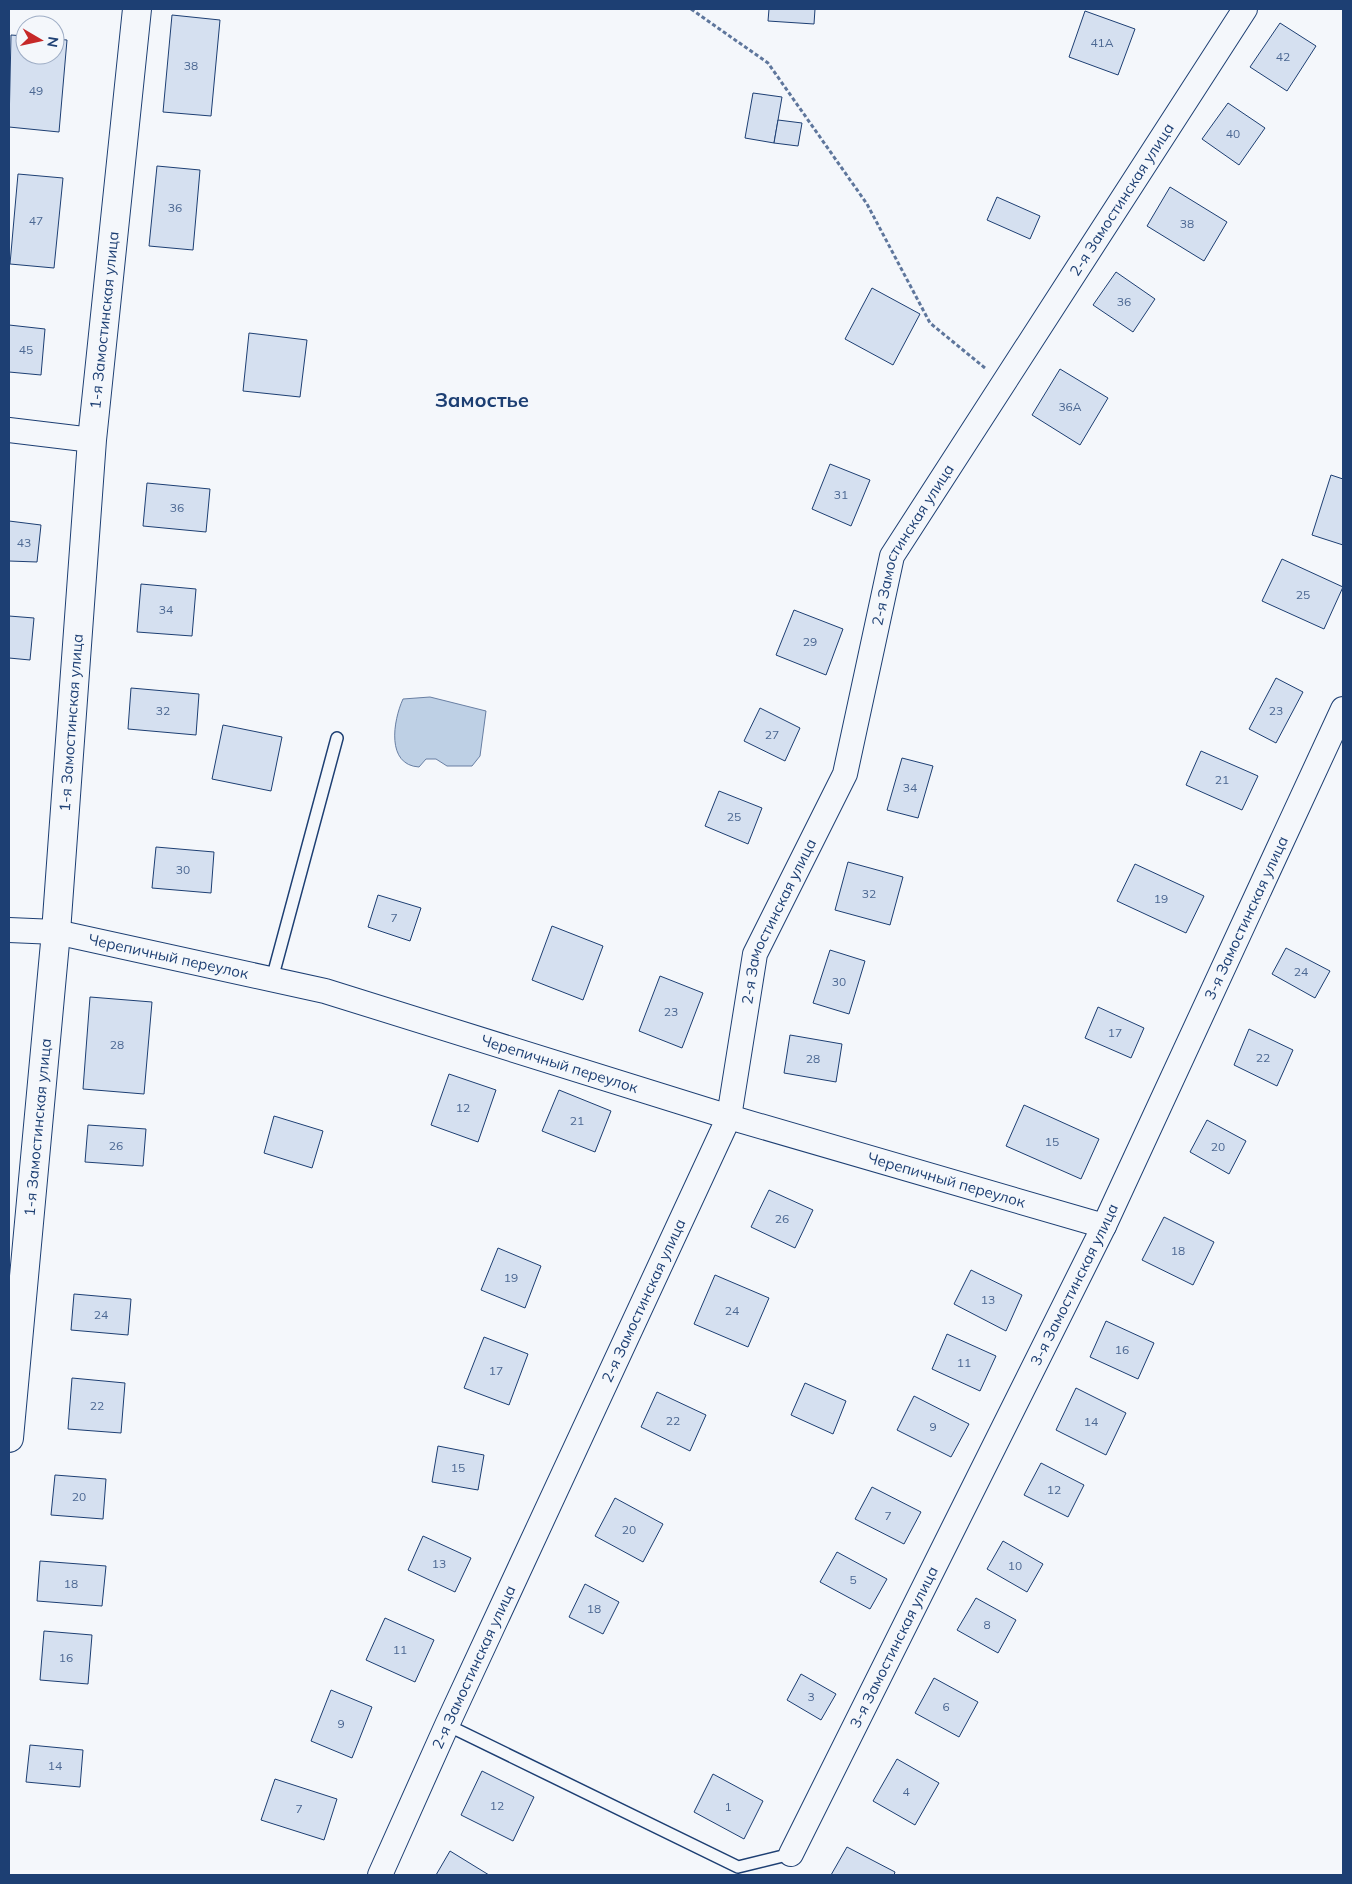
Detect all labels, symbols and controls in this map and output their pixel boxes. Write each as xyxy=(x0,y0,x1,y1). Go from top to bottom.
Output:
north arrow xyxy=(15,15,65,65)
text: N xyxy=(43,35,63,49)
house number: 41А xyxy=(1090,35,1114,50)
house number: 42 xyxy=(1276,49,1290,64)
house number: 38 xyxy=(184,58,198,73)
house number: 49 xyxy=(29,83,43,98)
street label: 2-я Замостинская улица xyxy=(1065,119,1178,279)
house number: 40 xyxy=(1226,126,1240,141)
house number: 36 xyxy=(168,200,182,215)
house number: 47 xyxy=(29,213,43,228)
house number: 38 xyxy=(1180,216,1194,231)
street label: 1-я Замостинская улица xyxy=(85,230,123,410)
house number: 36 xyxy=(1117,294,1131,309)
house number: 45 xyxy=(19,342,33,357)
district label: Замостье xyxy=(435,387,529,412)
house number: 36А xyxy=(1058,399,1082,414)
street label: 2-я Замостинская улица xyxy=(867,460,958,627)
house number: 31 xyxy=(834,487,848,502)
house number: 36 xyxy=(170,500,184,515)
house number: 43 xyxy=(17,535,31,550)
house number: 25 xyxy=(1296,587,1310,602)
house number: 34 xyxy=(159,602,173,617)
street label: 1-я Замостинская улица xyxy=(55,633,87,812)
house number: 29 xyxy=(803,634,817,649)
house number: 32 xyxy=(156,703,170,718)
house number: 23 xyxy=(1269,703,1283,718)
house number: 27 xyxy=(765,727,779,742)
house number: 21 xyxy=(1215,772,1229,787)
house number: 34 xyxy=(903,780,917,795)
house number: 25 xyxy=(727,809,741,824)
street label: 3-я Замостинская улица xyxy=(1200,833,1292,1003)
street label: 2-я Замостинская улица xyxy=(737,835,820,1006)
house number: 30 xyxy=(176,862,190,877)
house number: 32 xyxy=(862,886,876,901)
house number: 19 xyxy=(1154,891,1168,906)
house number: 7 xyxy=(390,910,398,925)
street label: Черепичный переулок xyxy=(87,929,251,983)
house number: 24 xyxy=(1294,964,1308,979)
house number: 30 xyxy=(832,974,846,989)
house number: 23 xyxy=(664,1004,678,1019)
house number: 17 xyxy=(1108,1025,1122,1040)
street label: Черепичный переулок xyxy=(479,1030,641,1097)
house number: 28 xyxy=(110,1037,124,1052)
street label: 1-я Замостинская улица xyxy=(20,1038,55,1217)
house number: 22 xyxy=(1256,1050,1270,1065)
house number: 28 xyxy=(806,1051,820,1066)
house number: 12 xyxy=(456,1100,470,1115)
house number: 21 xyxy=(570,1113,584,1128)
house number: 15 xyxy=(1045,1134,1059,1149)
house number: 26 xyxy=(109,1138,123,1153)
house number: 20 xyxy=(1211,1139,1225,1154)
street label: Черепичный переулок xyxy=(865,1148,1029,1212)
street label: 3-я Замостинская улица xyxy=(1026,1200,1122,1369)
house number: 26 xyxy=(775,1211,789,1226)
street label: 2-я Замостинская улица xyxy=(597,1216,690,1385)
house number: 18 xyxy=(1171,1243,1185,1258)
house number: 19 xyxy=(504,1270,518,1285)
house number: 13 xyxy=(981,1292,995,1307)
house number: 24 xyxy=(725,1303,739,1318)
house number: 24 xyxy=(94,1307,108,1322)
house number: 16 xyxy=(1115,1342,1129,1357)
house number: 11 xyxy=(957,1355,971,1370)
house number: 17 xyxy=(489,1363,503,1378)
house number: 22 xyxy=(90,1398,104,1413)
house number: 22 xyxy=(666,1413,680,1428)
house number: 14 xyxy=(1084,1414,1098,1429)
house number: 9 xyxy=(929,1419,937,1434)
house number: 15 xyxy=(451,1460,465,1475)
house number: 12 xyxy=(1047,1482,1061,1497)
house number: 20 xyxy=(72,1489,86,1504)
house number: 7 xyxy=(884,1508,892,1523)
house number: 20 xyxy=(622,1522,636,1537)
house number: 13 xyxy=(432,1556,446,1571)
house number: 10 xyxy=(1008,1558,1022,1573)
street label: 3-я Замостинская улица xyxy=(845,1563,942,1731)
house number: 5 xyxy=(849,1572,857,1587)
house number: 18 xyxy=(64,1576,78,1591)
street label: 2-я Замостинская улица xyxy=(427,1582,520,1752)
house number: 18 xyxy=(587,1601,601,1616)
house number: 8 xyxy=(983,1617,991,1632)
house number: 11 xyxy=(393,1642,407,1657)
house number: 16 xyxy=(59,1650,73,1665)
house number: 3 xyxy=(807,1689,815,1704)
house number: 6 xyxy=(942,1699,950,1714)
house number: 9 xyxy=(337,1716,345,1731)
house number: 14 xyxy=(48,1758,62,1773)
house number: 4 xyxy=(902,1784,910,1799)
house number: 12 xyxy=(490,1798,504,1813)
house number: 1 xyxy=(724,1799,732,1814)
house number: 7 xyxy=(295,1801,303,1816)

